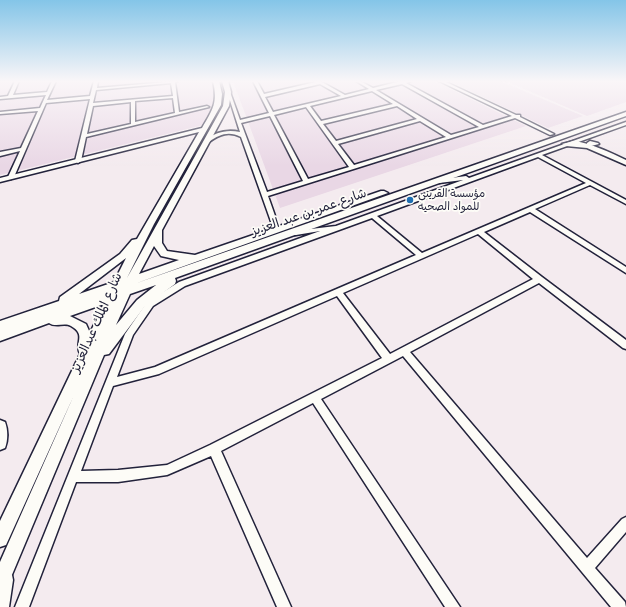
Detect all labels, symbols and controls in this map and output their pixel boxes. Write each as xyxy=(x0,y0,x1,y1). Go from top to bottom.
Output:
street label: شارع عمر بن عبد العزيز xyxy=(249,186,369,240)
place label: مؤسسة القريني للمواد الصحيه xyxy=(418,187,485,213)
marker: مؤسسة القريني للمواد الصحيه xyxy=(405,195,415,205)
street label: شارع الملك عبدالعزيز xyxy=(68,271,126,375)

